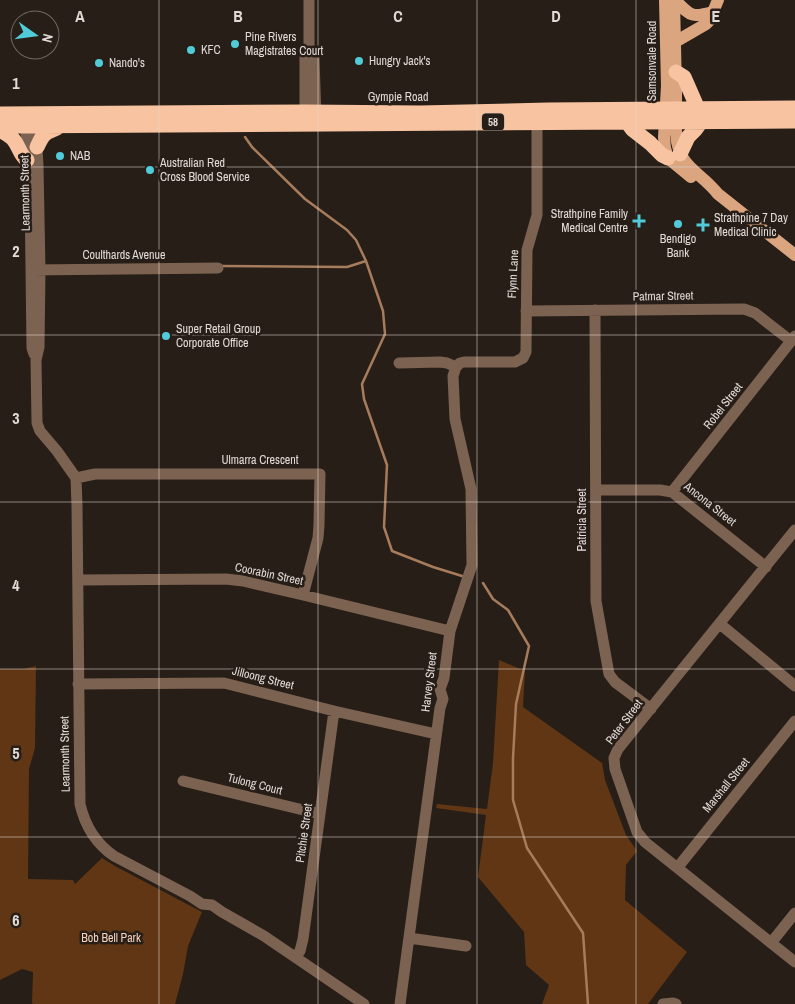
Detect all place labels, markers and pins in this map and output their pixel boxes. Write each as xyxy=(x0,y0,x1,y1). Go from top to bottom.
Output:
place label: Pine Rivers Magistrates Court xyxy=(245,29,323,59)
marker: Pine Rivers Magistrates Court xyxy=(229,38,241,50)
place label: KFC xyxy=(201,42,221,58)
marker: KFC xyxy=(185,44,197,56)
place label: Hungry Jack's xyxy=(369,53,431,69)
place label: Nando's xyxy=(109,55,145,71)
marker: Hungry Jack's xyxy=(353,55,365,67)
marker: Nando's xyxy=(93,57,105,69)
place label: NAB xyxy=(70,148,91,164)
marker: NAB xyxy=(54,150,66,162)
place label: Australian Red Cross Blood Service xyxy=(159,155,250,185)
marker: Australian Red Cross Blood Service xyxy=(144,164,156,176)
place label: Strathpine Family Medical Centre xyxy=(551,206,628,236)
place label: Strathpine 7 Day Medical Clinic xyxy=(714,210,788,240)
marker: Strathpine Family Medical Centre xyxy=(632,214,646,228)
marker: Bendigo Bank xyxy=(672,218,684,230)
marker: Strathpine 7 Day Medical Clinic xyxy=(696,218,710,232)
place label: Bendigo Bank xyxy=(660,231,696,261)
place label: Super Retail Group Corporate Office xyxy=(176,321,261,351)
marker: Super Retail Group Corporate Office xyxy=(160,330,172,342)

